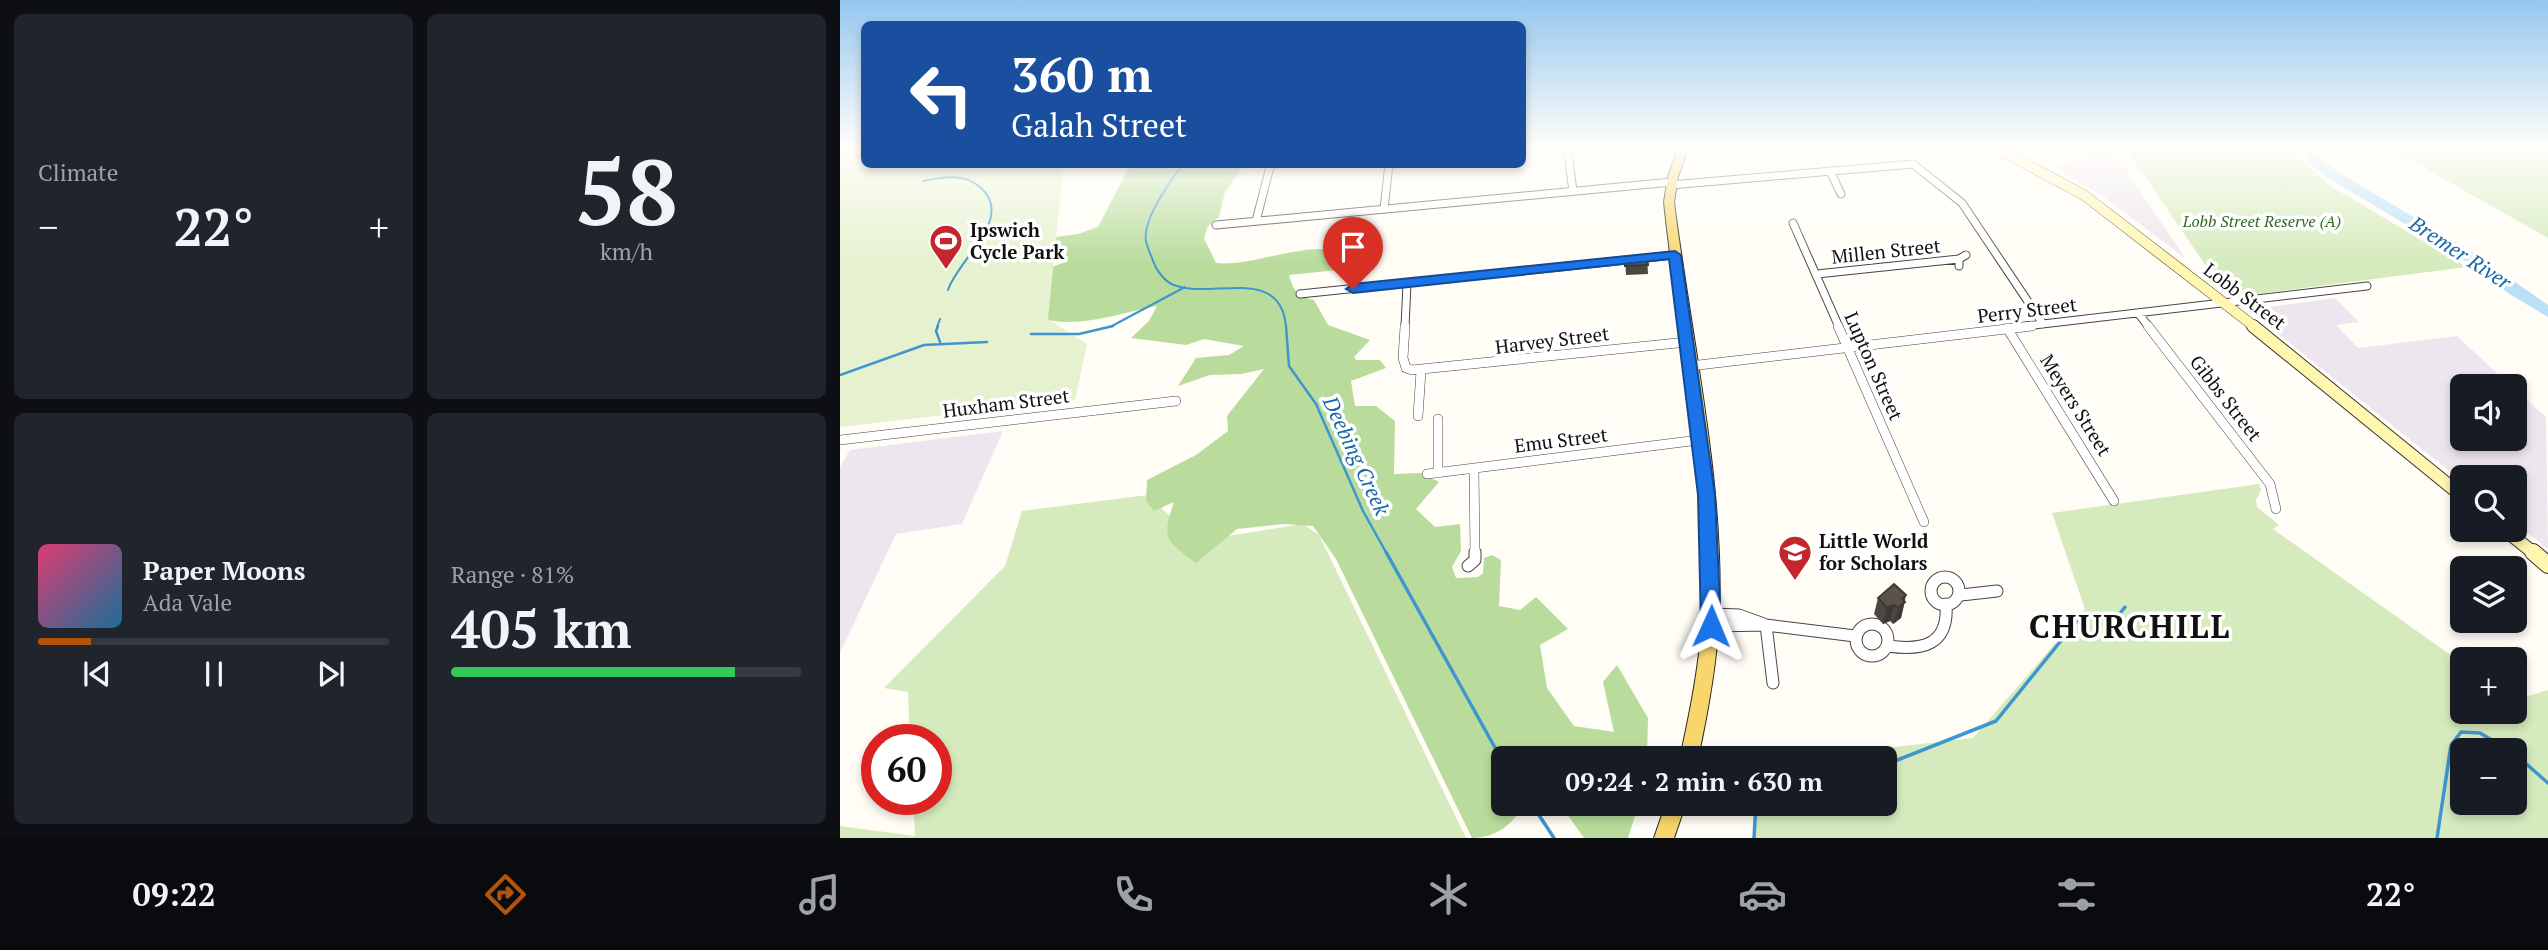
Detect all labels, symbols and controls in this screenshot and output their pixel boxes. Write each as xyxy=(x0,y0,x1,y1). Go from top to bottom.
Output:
text: 360 m xyxy=(1011,41,1153,106)
icon: left xyxy=(896,49,987,140)
text: Galah Street xyxy=(1011,104,1187,146)
text: 58 xyxy=(575,130,678,251)
text: Climate xyxy=(38,157,118,188)
text: 22° xyxy=(173,192,254,261)
text: − xyxy=(38,202,58,252)
text: + xyxy=(369,202,389,252)
water label: Bremer River xyxy=(2404,208,2517,296)
park label: Lobb Street Reserve (A) xyxy=(2182,210,2341,232)
place label: Ipswich Cycle Park xyxy=(970,217,1065,264)
pin xyxy=(1323,217,1383,289)
sports icon: Ipswich Cycle Park xyxy=(927,222,965,271)
icon: arrive xyxy=(1334,228,1372,266)
street label: Millen Street xyxy=(1830,232,1942,269)
text: km/h xyxy=(600,236,653,267)
street label: Lobb Street xyxy=(2199,256,2292,335)
street label: Perry Street xyxy=(1976,291,2078,328)
street label: Lupton Street xyxy=(1839,308,1909,424)
street label: Harvey Street xyxy=(1494,320,1610,359)
street label: Meyers Street xyxy=(2035,349,2118,460)
street label: Gibbs Street xyxy=(2185,349,2268,446)
map controls xyxy=(2450,374,2527,815)
button: sound xyxy=(2450,374,2527,451)
street label: Huxham Street xyxy=(941,382,1071,423)
water label: Deebing Creek xyxy=(1317,391,1397,520)
street label: Emu Street xyxy=(1513,421,1609,458)
button: search xyxy=(2450,465,2527,542)
place label: Little World for Scholars xyxy=(1819,528,1929,575)
school or university icon: Little World for Scholars xyxy=(1776,533,1814,582)
text: Paper Moons xyxy=(143,553,306,587)
button: layers xyxy=(2450,556,2527,633)
text: Range · 81% xyxy=(451,559,574,590)
text: Ada Vale xyxy=(143,587,232,618)
position arrow xyxy=(1674,589,1748,663)
text: 405 km xyxy=(451,594,632,663)
district label: CHURCHILL xyxy=(2029,605,2231,647)
button: + xyxy=(2450,647,2527,724)
icon: previous xyxy=(78,655,116,693)
icon: pause xyxy=(195,655,233,693)
icon: next xyxy=(312,655,350,693)
speed limit sign: 60 xyxy=(861,724,952,815)
button: − xyxy=(2450,738,2527,815)
text: 09:24 · 2 min · 630 m xyxy=(1565,764,1823,798)
icon: directions xyxy=(481,870,530,919)
icon: music xyxy=(795,870,844,919)
icon: phone xyxy=(1109,870,1158,919)
icon: climate xyxy=(1424,870,1473,919)
icon: car xyxy=(1738,870,1787,919)
icon: filters xyxy=(2052,870,2101,919)
text: 09:22 xyxy=(133,873,216,915)
text: 22° xyxy=(2366,873,2415,915)

